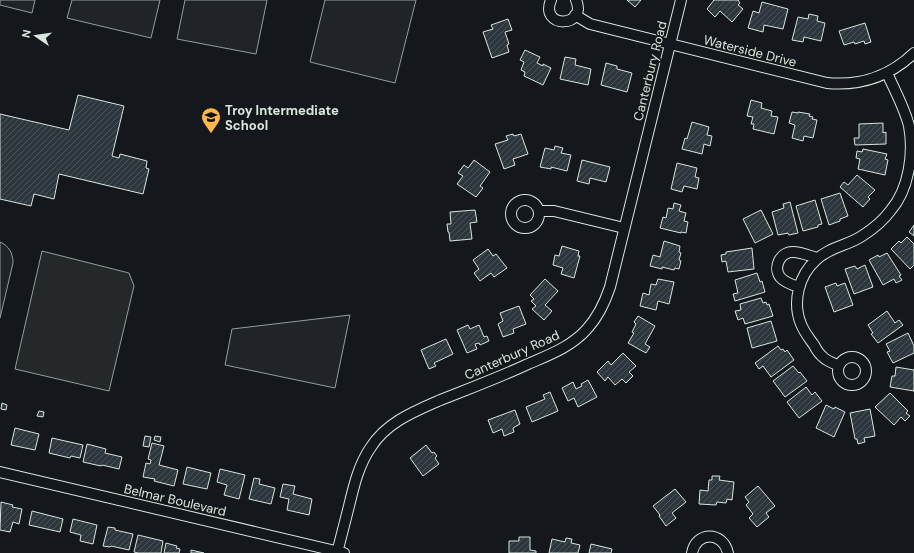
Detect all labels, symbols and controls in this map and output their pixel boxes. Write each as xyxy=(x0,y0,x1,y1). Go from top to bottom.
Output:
north arrow xyxy=(16,16,56,56)
street label: Canterbury Road xyxy=(629,19,671,123)
text: N xyxy=(19,28,34,39)
street label: Waterside Drive xyxy=(702,31,798,71)
place label: Troy Intermediate School xyxy=(225,102,339,134)
school or university icon: Troy Intermediate School xyxy=(200,106,222,134)
street label: Canterbury Road xyxy=(462,326,562,384)
street label: Belmar Boulevard xyxy=(122,480,228,520)

